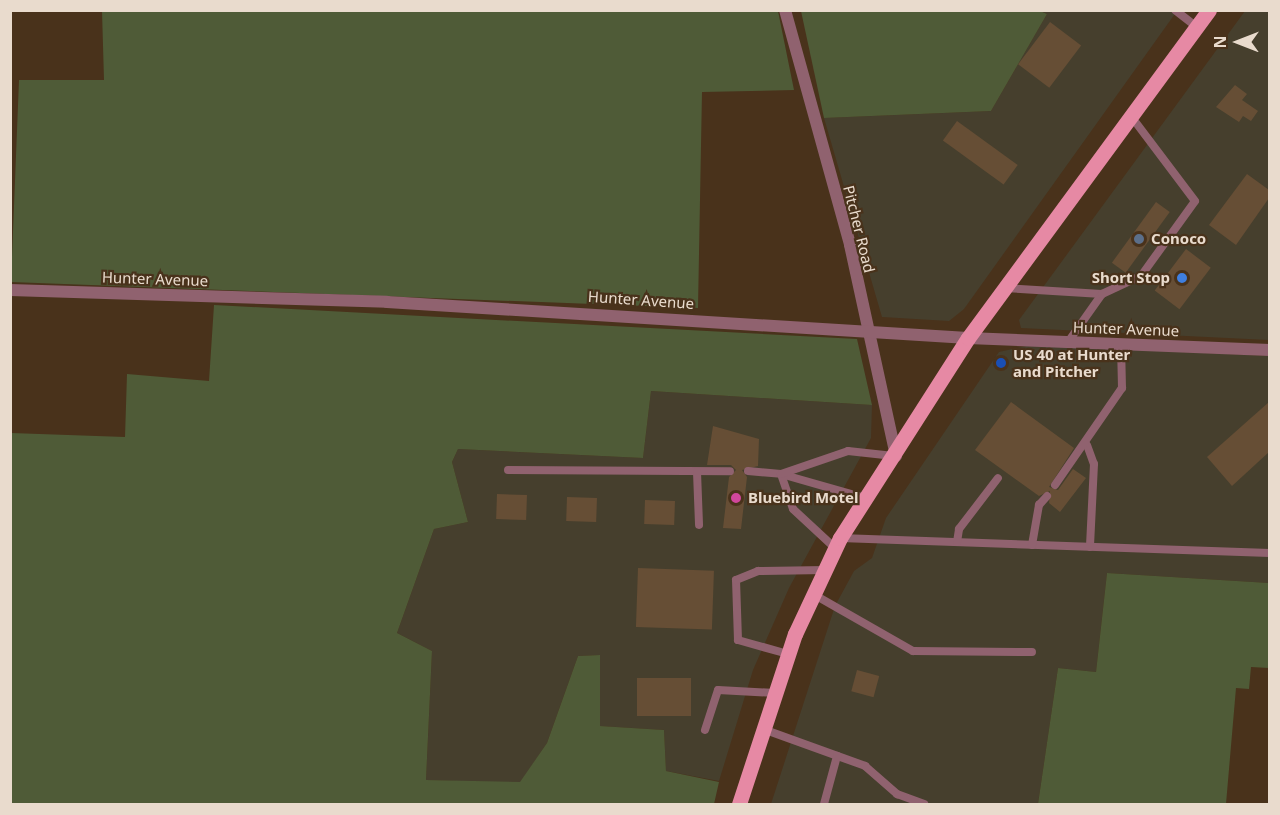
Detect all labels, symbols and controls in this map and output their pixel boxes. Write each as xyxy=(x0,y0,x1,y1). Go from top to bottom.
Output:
north arrow xyxy=(1208,12,1268,72)
text: N xyxy=(1209,36,1231,49)
street label: Pitcher Road xyxy=(839,183,879,275)
place label: Conoco xyxy=(1151,230,1206,248)
marker: Conoco xyxy=(1132,232,1146,246)
street label: Hunter Avenue xyxy=(102,268,208,290)
place label: Short Stop xyxy=(1092,269,1170,287)
marker: Short Stop xyxy=(1175,271,1189,285)
street label: Hunter Avenue xyxy=(587,287,695,313)
street label: Hunter Avenue xyxy=(1073,318,1179,340)
place label: US 40 at Hunter and Pitcher xyxy=(1013,345,1130,380)
marker: US 40 at Hunter and Pitcher xyxy=(994,356,1008,370)
place label: Bluebird Motel xyxy=(748,489,858,507)
marker: Bluebird Motel xyxy=(729,491,743,505)

